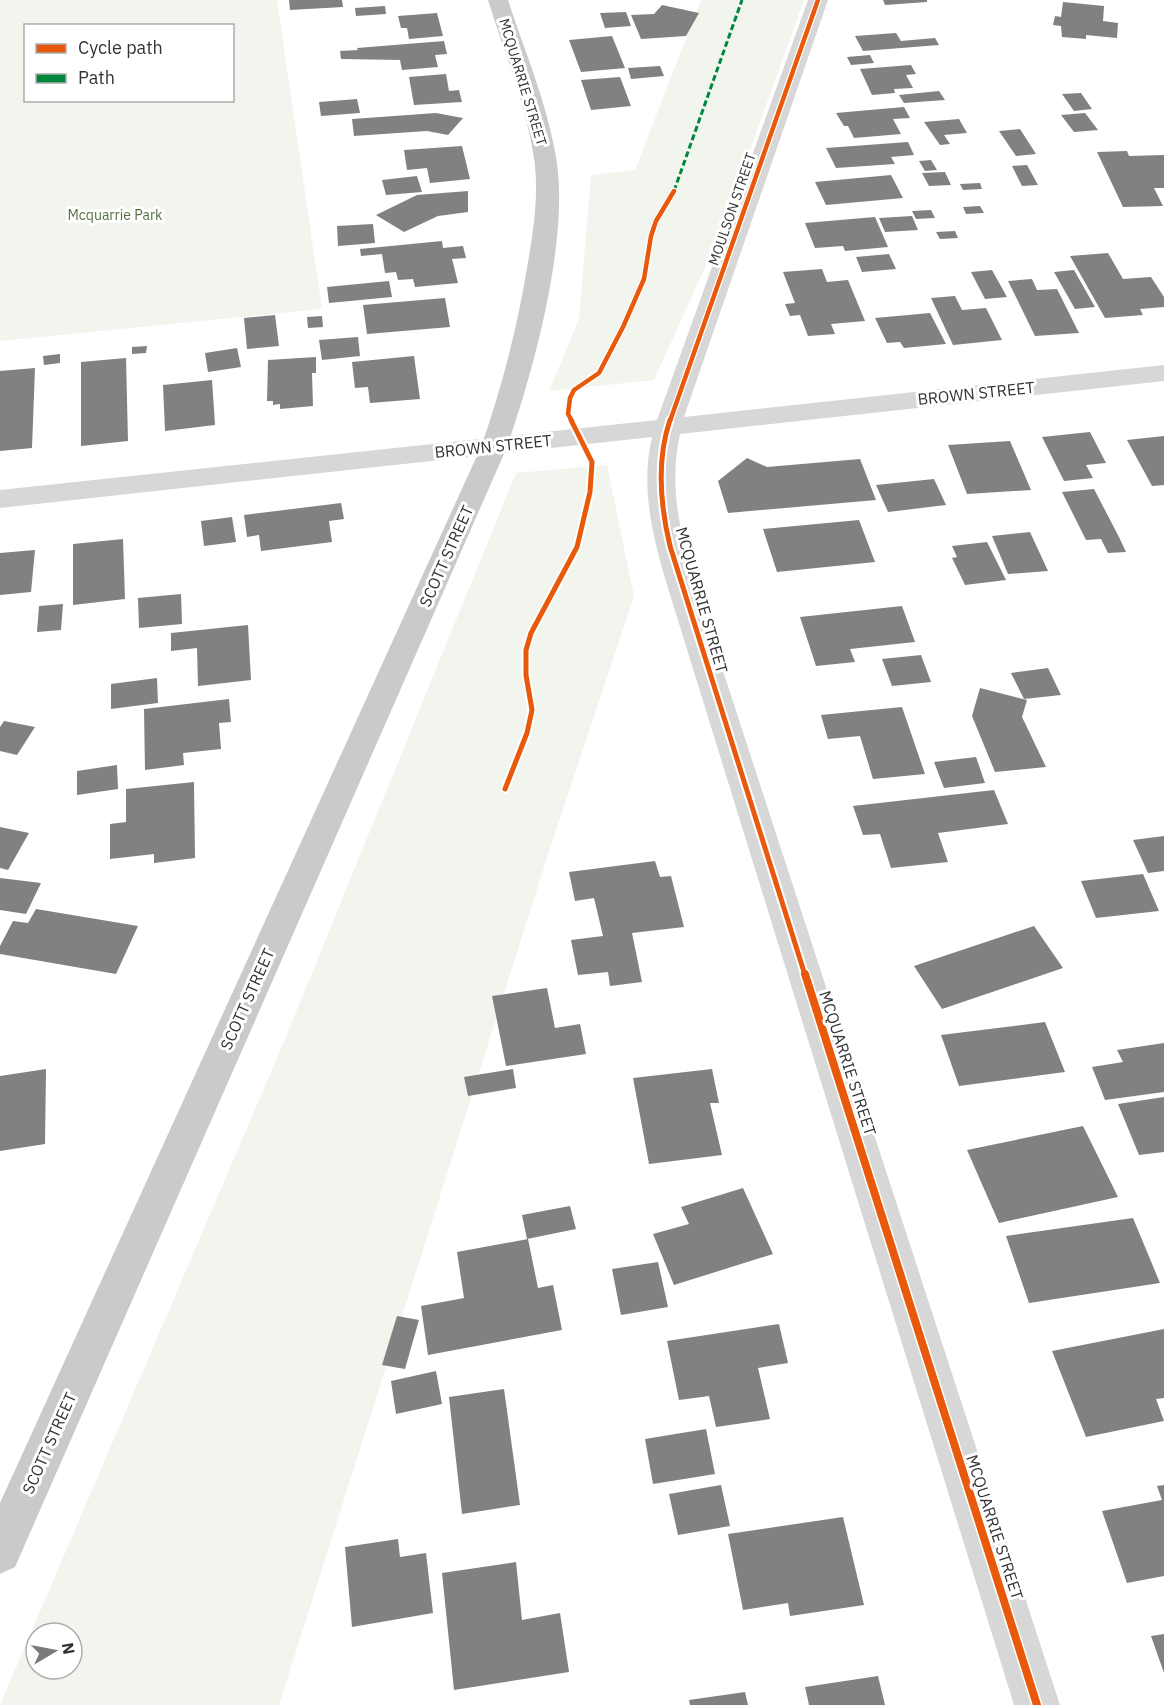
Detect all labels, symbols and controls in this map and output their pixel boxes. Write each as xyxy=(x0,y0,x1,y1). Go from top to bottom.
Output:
street label: MCQUARRIE STREET xyxy=(495,16,551,148)
legend xyxy=(24,24,234,102)
text: Cycle path xyxy=(78,36,163,59)
text: Path xyxy=(78,66,115,89)
street label: MOULSON STREET xyxy=(704,150,760,268)
park label: Mcquarrie Park xyxy=(68,206,163,224)
street label: BROWN STREET xyxy=(917,377,1035,409)
street label: BROWN STREET xyxy=(434,430,552,462)
street label: SCOTT STREET xyxy=(415,502,477,610)
street label: MCQUARRIE STREET xyxy=(672,525,732,675)
street label: SCOTT STREET xyxy=(216,945,278,1053)
street label: MCQUARRIE STREET xyxy=(815,988,881,1138)
street label: SCOTT STREET xyxy=(18,1389,80,1497)
street label: MCQUARRIE STREET xyxy=(962,1452,1028,1602)
north arrow xyxy=(24,1621,84,1681)
text: N xyxy=(58,1641,80,1656)

